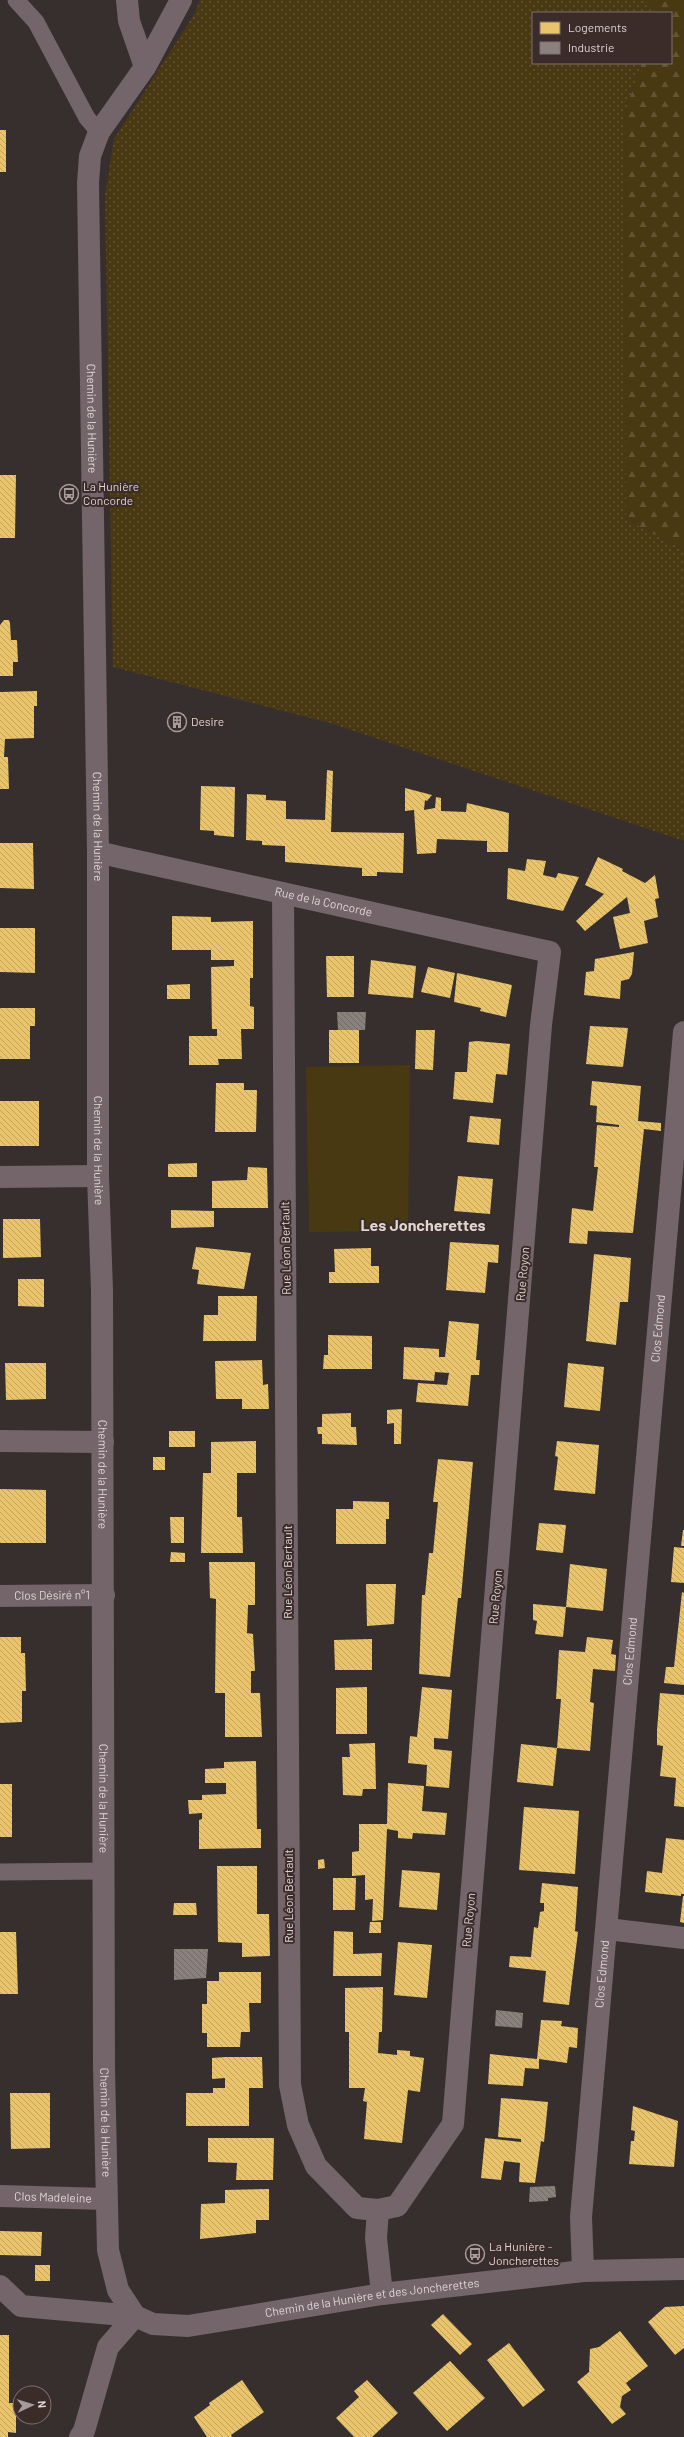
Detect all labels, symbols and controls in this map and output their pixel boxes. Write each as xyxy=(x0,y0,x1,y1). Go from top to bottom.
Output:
legend xyxy=(532,12,672,64)
text: Logements xyxy=(568,20,627,34)
text: Industrie xyxy=(568,40,614,54)
street label: Chemin de la Hunière xyxy=(85,364,100,473)
place label: La Hunière Concorde xyxy=(83,479,139,507)
bus stop icon: La Hunière Concorde xyxy=(58,483,80,505)
building icon: Desire xyxy=(166,711,188,733)
place label: Desire xyxy=(191,714,224,728)
street label: Chemin de la Hunière xyxy=(91,772,106,881)
street label: Rue de la Concorde xyxy=(274,884,374,919)
street label: Chemin de la Hunière xyxy=(92,1096,107,1206)
street label: Rue Léon Bertault xyxy=(277,1201,293,1295)
district label: Les Joncherettes xyxy=(360,1215,486,1234)
street label: Rue Royon xyxy=(513,1246,531,1302)
street label: Clos Edmond xyxy=(647,1294,667,1363)
street label: Chemin de la Hunière xyxy=(96,1420,111,1529)
street label: Rue Léon Bertault xyxy=(280,1525,294,1619)
street label: Rue Royon xyxy=(486,1569,504,1625)
street label: Clos Désiré n°1 xyxy=(14,1587,90,1602)
street label: Clos Edmond xyxy=(619,1617,639,1686)
street label: Chemin de la Hunière xyxy=(97,1744,111,1853)
street label: Rue Léon Bertault xyxy=(281,1849,295,1943)
street label: Rue Royon xyxy=(459,1892,477,1948)
street label: Clos Edmond xyxy=(591,1939,611,2008)
street label: Chemin de la Hunière xyxy=(98,2067,114,2177)
street label: Clos Madeleine xyxy=(14,2188,92,2205)
place label: La Hunière - Joncherettes xyxy=(489,2239,559,2267)
bus stop icon: La Hunière - Joncherettes xyxy=(464,2243,486,2265)
street label: Chemin de la Hunière et des Joncherettes xyxy=(264,2275,480,2319)
north arrow xyxy=(12,2385,52,2425)
text: N xyxy=(36,2400,49,2408)

